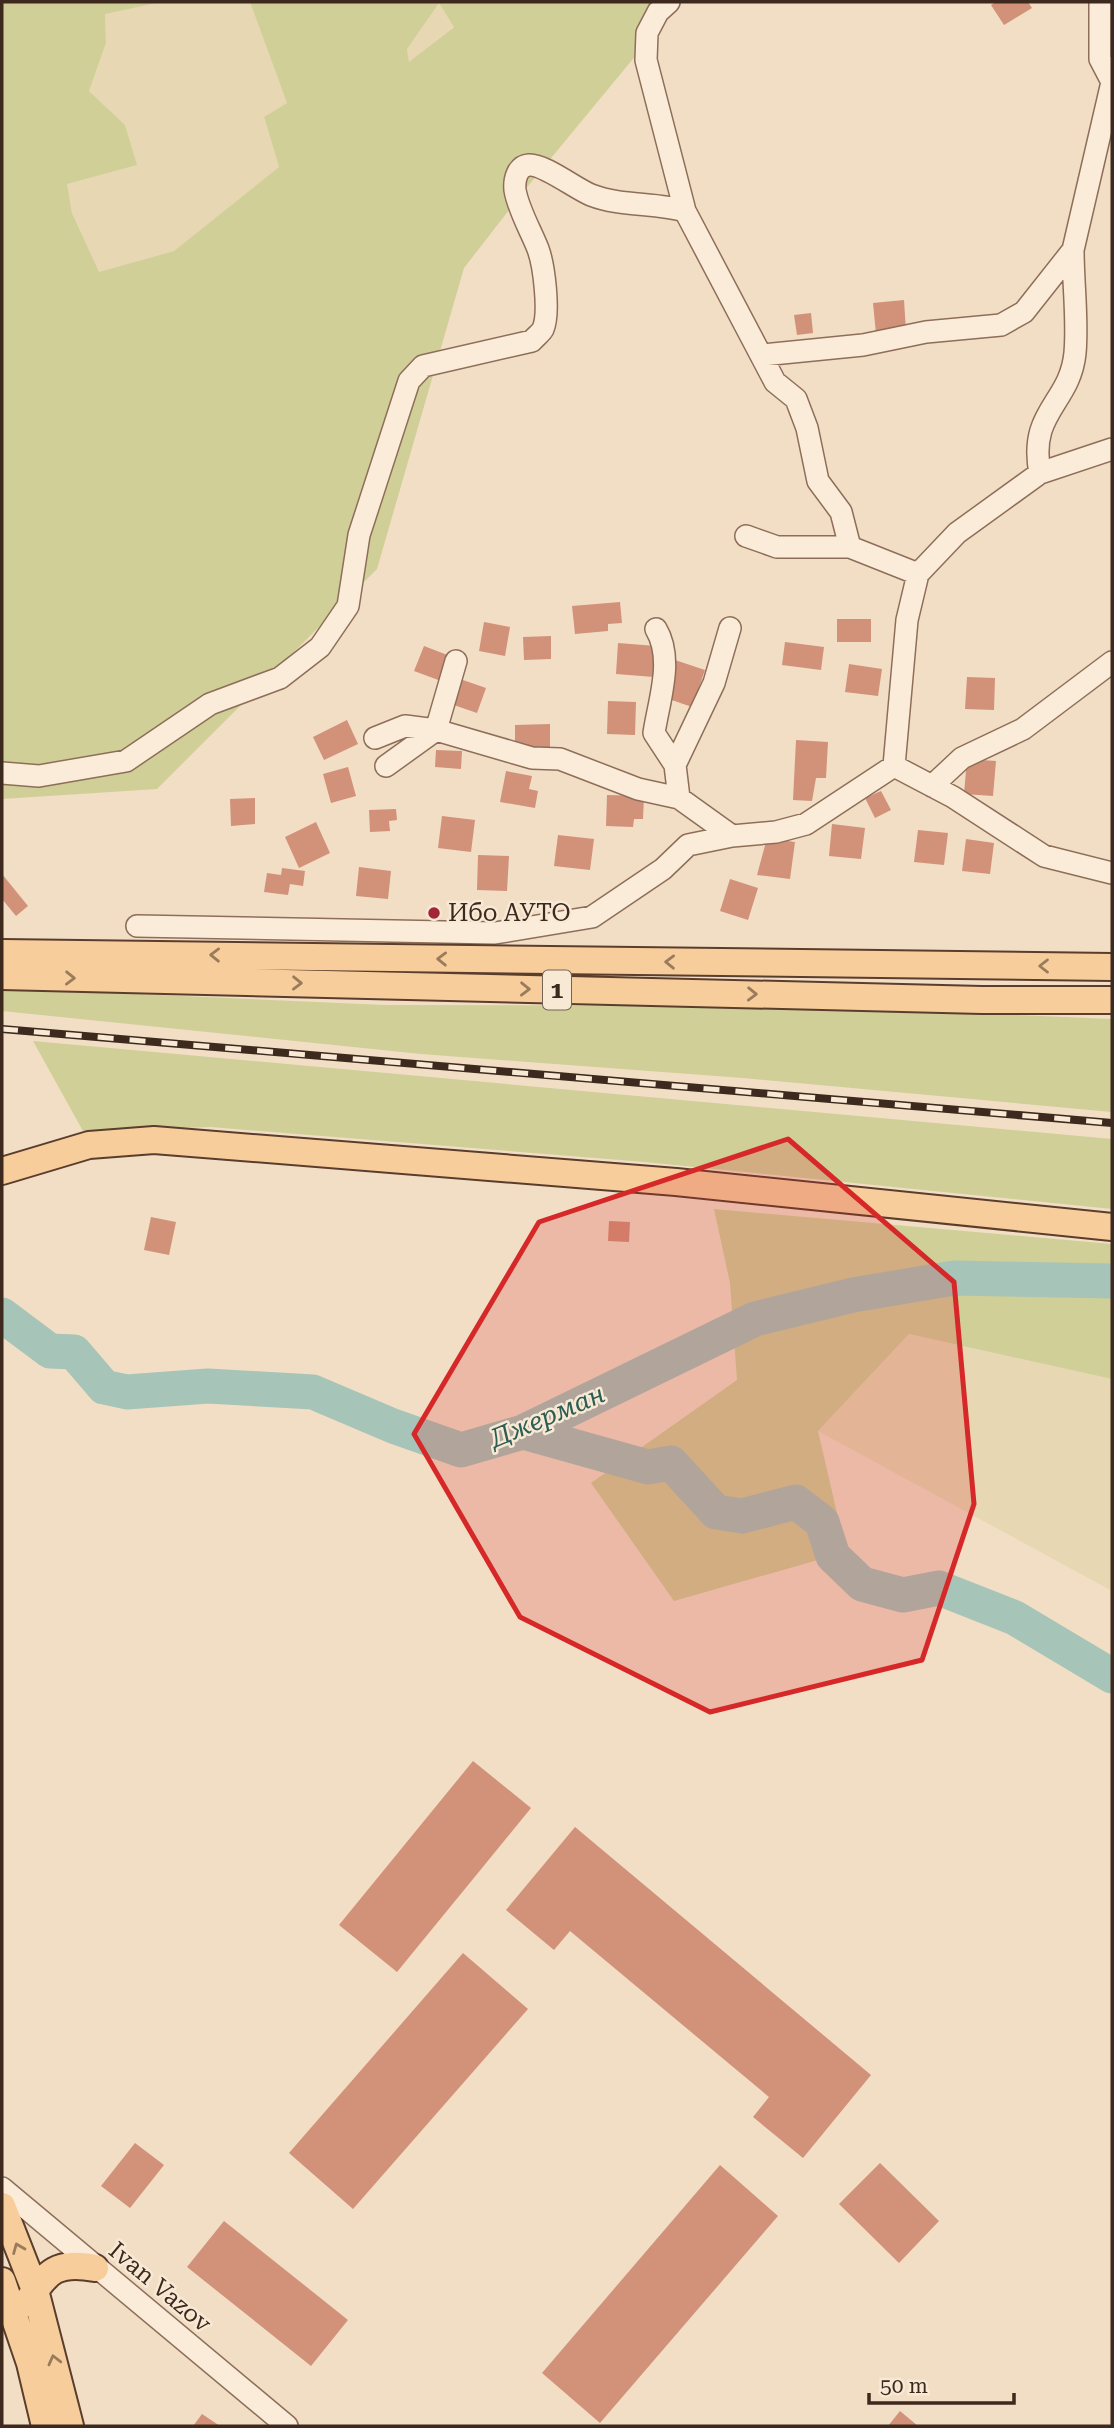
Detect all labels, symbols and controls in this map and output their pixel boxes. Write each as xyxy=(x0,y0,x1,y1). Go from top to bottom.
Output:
place label: Ибо АУТО xyxy=(448,899,571,927)
marker: Ибо АУТО xyxy=(426,905,442,921)
one-way arrow xyxy=(209,948,220,963)
one-way arrow xyxy=(436,951,447,966)
one-way arrow xyxy=(664,954,674,970)
one-way arrow xyxy=(1038,958,1049,974)
one-way arrow xyxy=(65,970,76,985)
road number: 1 xyxy=(543,970,571,1009)
one-way arrow xyxy=(292,976,303,991)
one-way arrow xyxy=(520,981,531,996)
one-way arrow xyxy=(747,987,758,1002)
water label: Джерман xyxy=(483,1378,609,1454)
street label: Ivan Vazov xyxy=(103,2236,217,2338)
one-way arrow xyxy=(13,2242,27,2254)
one-way arrow xyxy=(48,2354,62,2366)
scale bar xyxy=(869,2362,1014,2406)
text: 50 m xyxy=(880,2374,928,2398)

